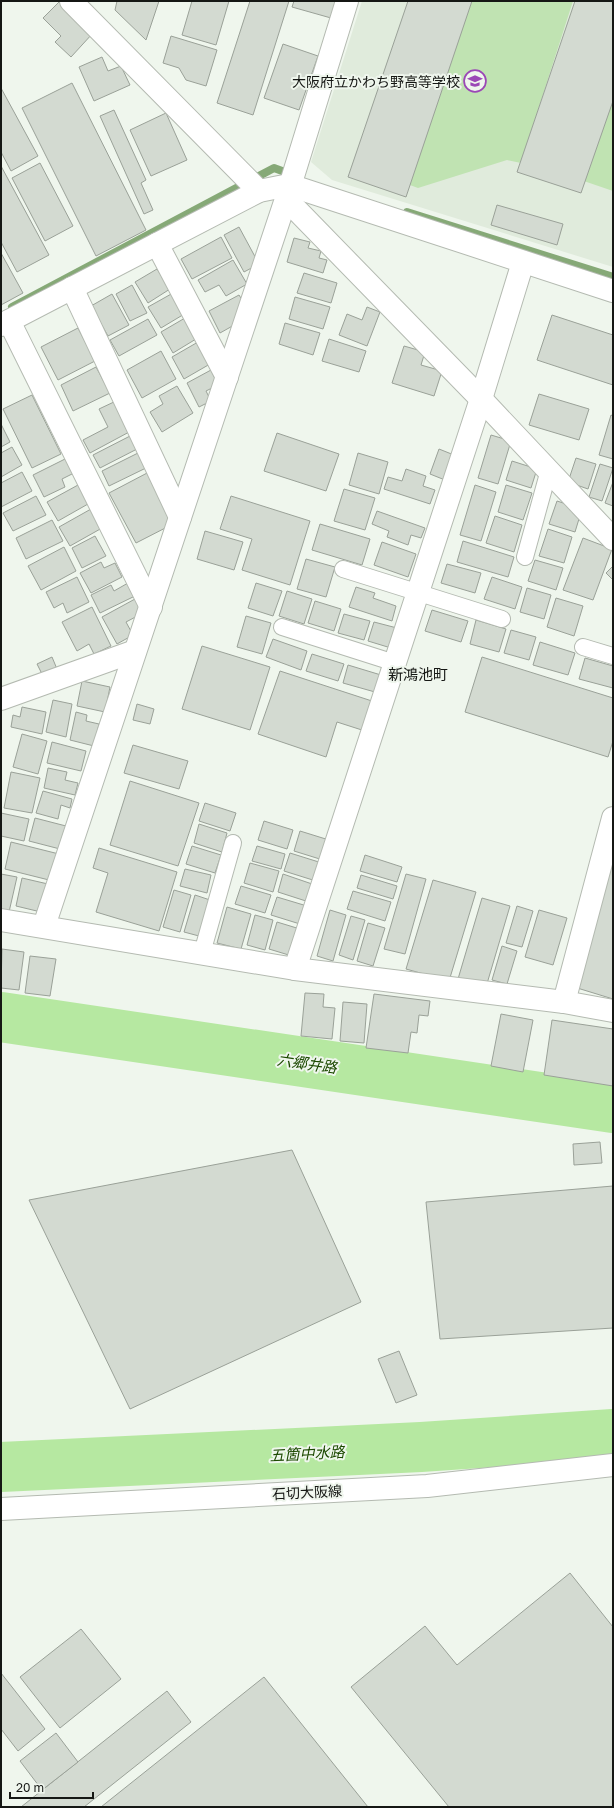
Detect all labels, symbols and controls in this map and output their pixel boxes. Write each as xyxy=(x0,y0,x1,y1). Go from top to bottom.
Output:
school or university icon: 大阪府立かわち野高等学校 xyxy=(462,68,488,94)
place label: 大阪府立かわち野高等学校 xyxy=(292,73,460,90)
district label: 新鴻池町 xyxy=(388,665,448,683)
water label: 六郷井路 xyxy=(276,1050,340,1076)
water label: 五箇中水路 xyxy=(269,1442,347,1464)
street label: 石切大阪線 xyxy=(272,1482,342,1502)
scale bar xyxy=(10,1774,93,1800)
text: 20 m xyxy=(16,1780,44,1795)

